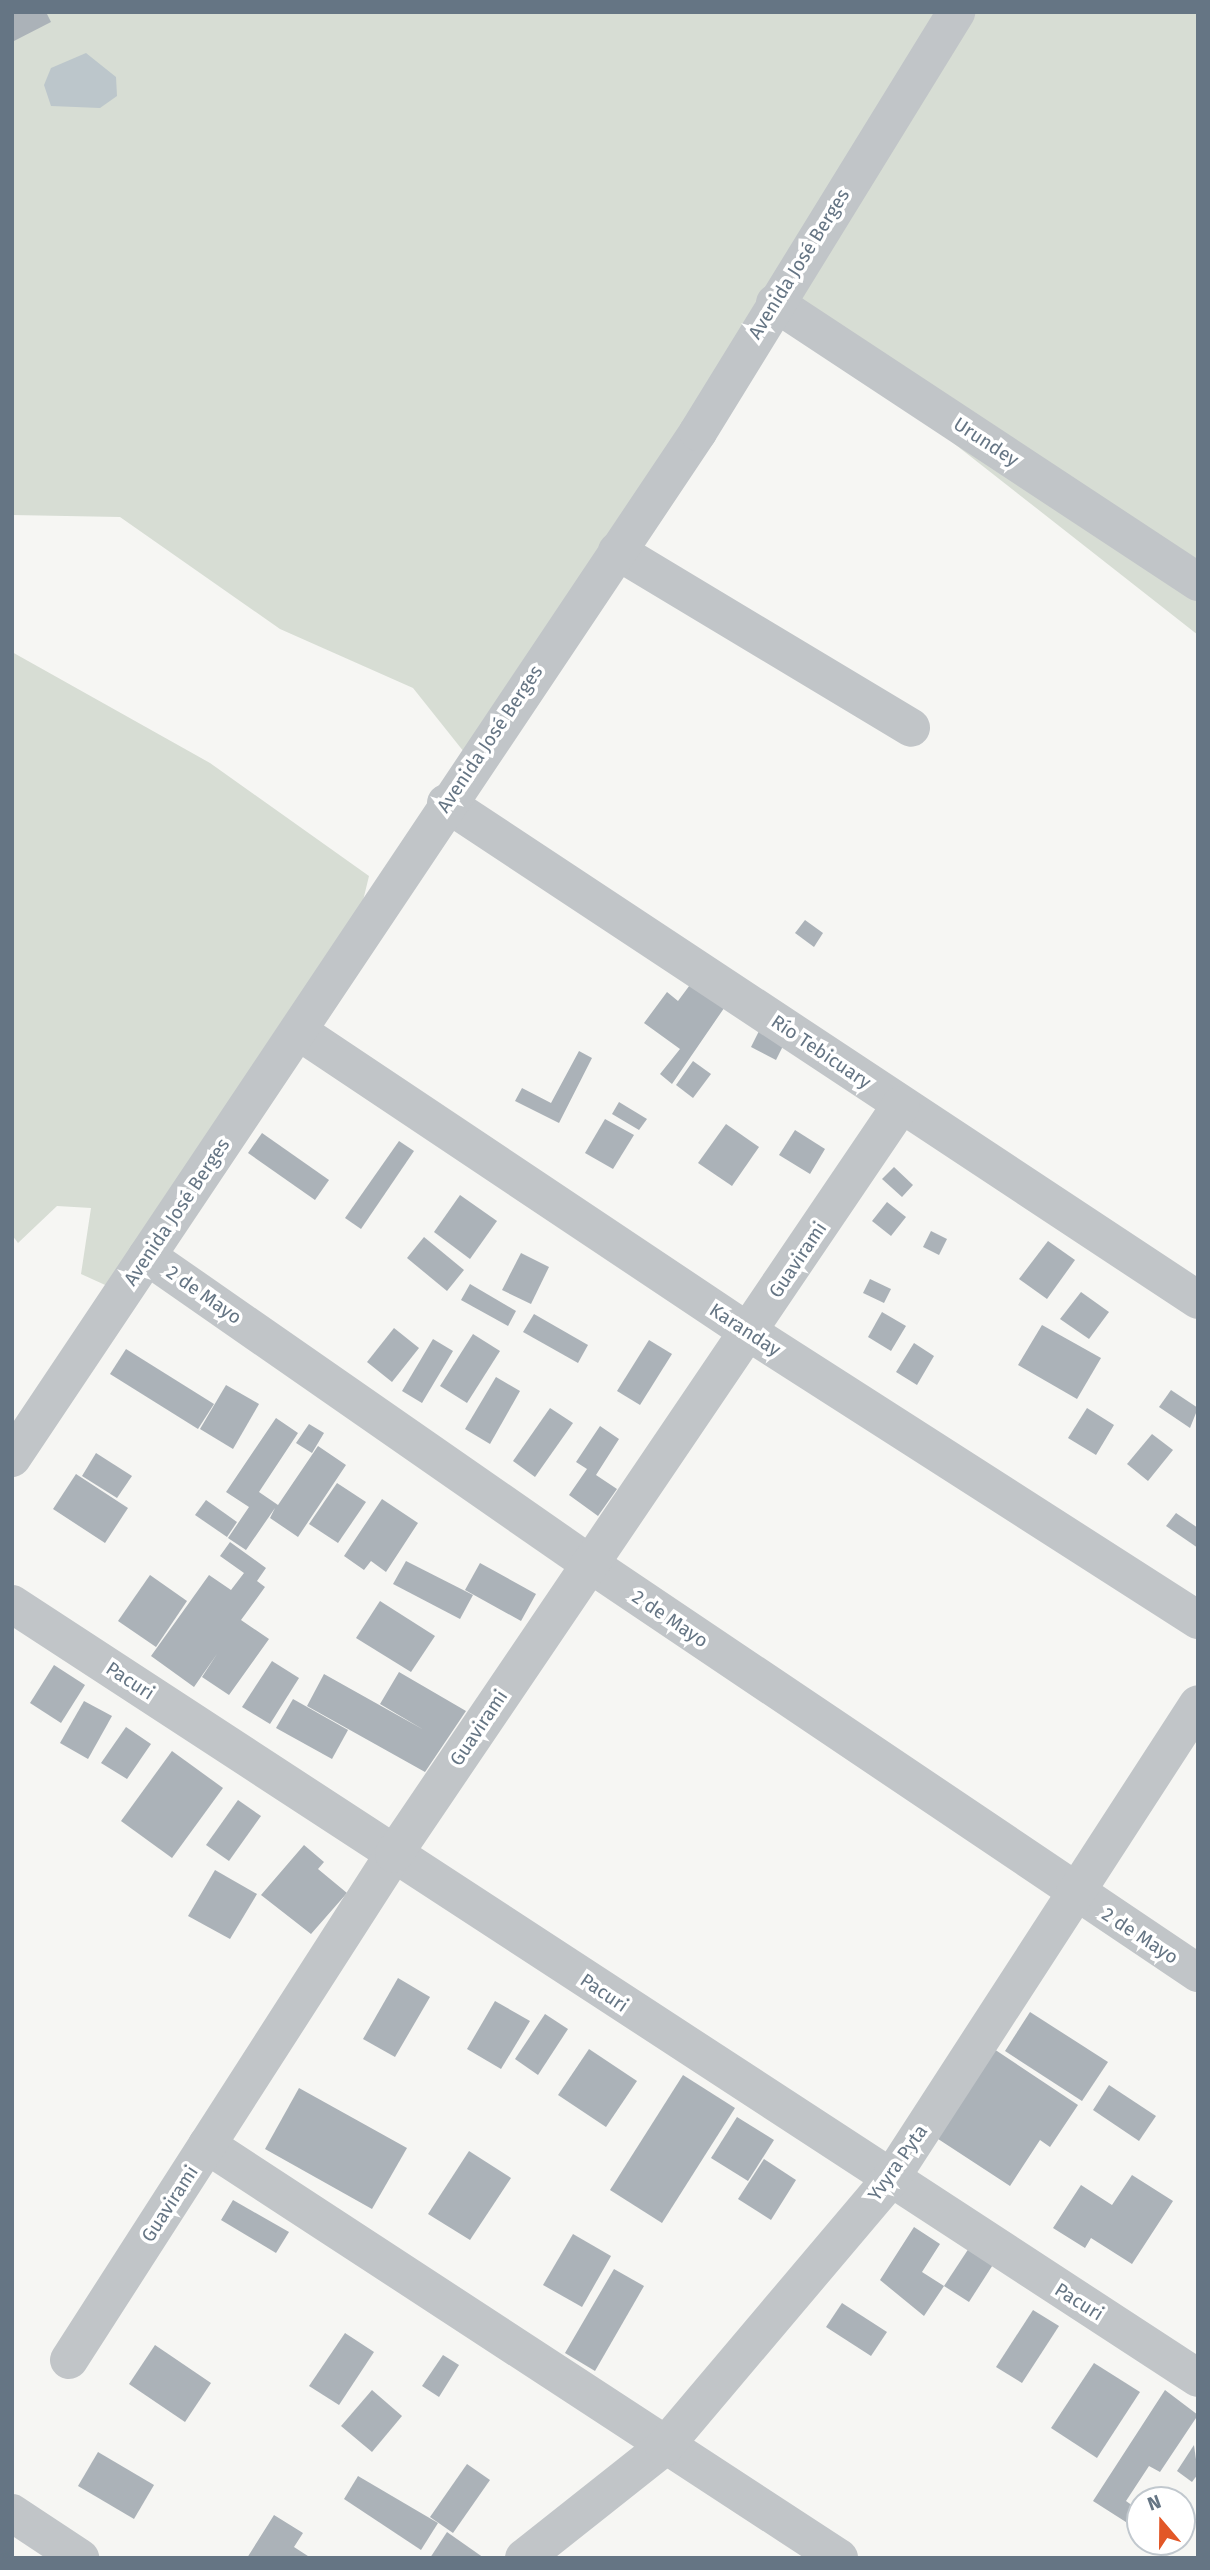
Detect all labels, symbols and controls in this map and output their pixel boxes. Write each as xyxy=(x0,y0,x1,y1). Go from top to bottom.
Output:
street label: Avenida José Berges xyxy=(744,185,854,343)
street label: Urundey xyxy=(949,413,1023,471)
street label: Avenida José Berges xyxy=(432,661,548,817)
street label: Río Tebicuary xyxy=(767,1010,875,1094)
street label: Avenida José Berges xyxy=(119,1134,235,1290)
street label: Guavirami xyxy=(764,1218,832,1302)
street label: 2 de Mayo xyxy=(162,1261,246,1329)
street label: Karanday xyxy=(705,1299,785,1361)
street label: 2 de Mayo xyxy=(628,1585,712,1653)
street label: Pacuri xyxy=(102,1657,158,1705)
street label: Guavirami xyxy=(445,1686,513,1770)
street label: 2 de Mayo xyxy=(1098,1903,1182,1969)
street label: Pacuri xyxy=(576,1969,632,2017)
street label: Yvyra Pyta xyxy=(864,2121,932,2205)
street label: Guavirami xyxy=(137,2162,203,2246)
street label: Pacuri xyxy=(1050,2278,1108,2326)
north arrow xyxy=(1126,2486,1196,2556)
text: N xyxy=(1144,2490,1164,2516)

